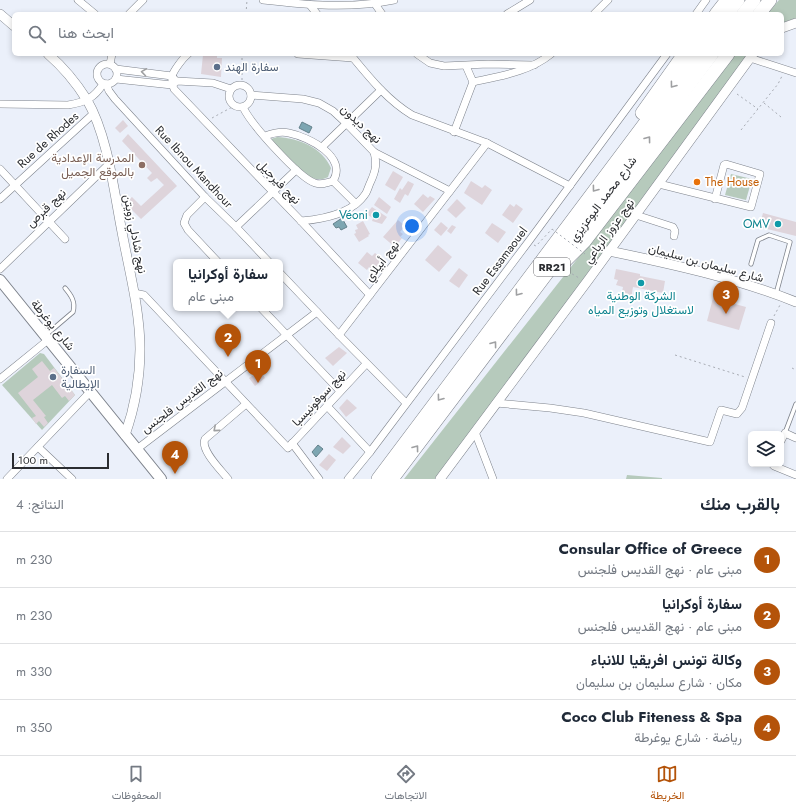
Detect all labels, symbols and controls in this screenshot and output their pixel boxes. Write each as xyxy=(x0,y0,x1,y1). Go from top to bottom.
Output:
search box xyxy=(12,12,784,56)
text: ابحث هنا xyxy=(58,22,114,44)
icon: search xyxy=(26,23,48,45)
place label: سفارة الهند xyxy=(225,58,279,76)
marker: سفارة الهند xyxy=(212,62,222,72)
one-way arrow xyxy=(141,68,147,77)
one-way arrow xyxy=(671,81,678,88)
street label: نهج ديدون xyxy=(336,100,386,148)
street label: Rue de Rhodes xyxy=(13,107,83,172)
street label: Rue Ibnou Mandhour xyxy=(151,122,238,213)
one-way arrow xyxy=(643,137,650,144)
place label: المدرسة الإعدادية بالموقع الجميل xyxy=(51,149,134,181)
street label: شارع محمد البوعزيزي xyxy=(565,152,642,246)
street label: نهج فيرجيل xyxy=(253,156,305,208)
marker: المدرسة الإعدادية بالموقع الجميل xyxy=(137,160,147,170)
place label: The House xyxy=(705,173,759,191)
marker: The House xyxy=(692,177,702,187)
street label: نهج قبرص xyxy=(22,184,70,232)
one-way arrow xyxy=(592,185,600,192)
street label: نهج شادلي زويتن xyxy=(118,193,152,275)
street label: نهج عزوز الرباعي xyxy=(579,195,640,268)
place label: Véoni xyxy=(339,206,368,224)
marker: Véoni xyxy=(371,210,381,220)
place label: OMV xyxy=(743,215,770,233)
your location xyxy=(402,216,422,236)
marker: OMV xyxy=(773,219,783,229)
street label: Rue Essamaouel xyxy=(468,223,532,299)
street label: نهج أبيلاي xyxy=(360,237,405,286)
street label: شارع سليمان بن سليمان xyxy=(646,239,766,287)
road number: RR21 xyxy=(534,258,570,276)
popup xyxy=(173,259,283,311)
text: سفارة أوكرانيا xyxy=(188,263,268,285)
marker: الشركة الوطنية لاستغلال وتوزيع المياه xyxy=(636,278,646,288)
pin: 3 xyxy=(713,281,739,314)
text: مبنى عام xyxy=(188,287,234,306)
place label: الشركة الوطنية لاستغلال وتوزيع المياه xyxy=(588,287,694,319)
one-way arrow xyxy=(515,289,522,296)
street label: شارع يوغرطة xyxy=(27,295,79,355)
pin: 2 xyxy=(215,324,241,357)
one-way arrow xyxy=(489,342,496,349)
pin: 1 xyxy=(245,350,271,383)
place label: السفارة الإيطالية xyxy=(61,361,100,393)
street label: نهج القديس فلجنس xyxy=(137,364,227,438)
street label: نهج سوفونيسبا xyxy=(288,365,350,431)
marker: السفارة الإيطالية xyxy=(48,372,58,382)
one-way arrow xyxy=(438,393,445,400)
one-way arrow xyxy=(214,425,221,432)
map controls xyxy=(748,431,784,467)
button: layers xyxy=(748,431,784,467)
pin: 4 xyxy=(162,441,188,474)
one-way arrow xyxy=(411,445,418,452)
scale bar xyxy=(12,451,109,470)
text: 100 m xyxy=(18,452,48,468)
text: بالقرب منك xyxy=(700,492,780,516)
text: النتائج: 4 xyxy=(16,495,64,514)
text: Consular Office of Greece xyxy=(559,538,742,560)
text: 230 m xyxy=(16,550,52,569)
text: 1 xyxy=(764,550,770,569)
text: مبنى عام · نهج القديس فلجنس xyxy=(578,560,742,579)
text: سفارة أوكرانيا xyxy=(662,593,742,615)
text: 230 m xyxy=(16,606,52,625)
text: 2 xyxy=(763,606,771,625)
text: مبنى عام · نهج القديس فلجنس xyxy=(578,617,742,636)
text: وكالة تونس افريقيا للانباء xyxy=(591,649,742,671)
text: 330 m xyxy=(16,662,52,681)
text: 3 xyxy=(763,662,771,681)
text: مكان · شارع سليمان بن سليمان xyxy=(576,673,742,692)
text: Coco Club Fiteness & Spa xyxy=(561,706,742,728)
text: 350 m xyxy=(16,718,52,737)
text: 4 xyxy=(762,718,772,737)
text: رياضة · شارع يوغرطة xyxy=(634,728,742,747)
tab: المحفوظات xyxy=(112,763,161,805)
tab: الاتجاهات xyxy=(384,763,427,805)
tab: الخريطة xyxy=(650,763,684,805)

